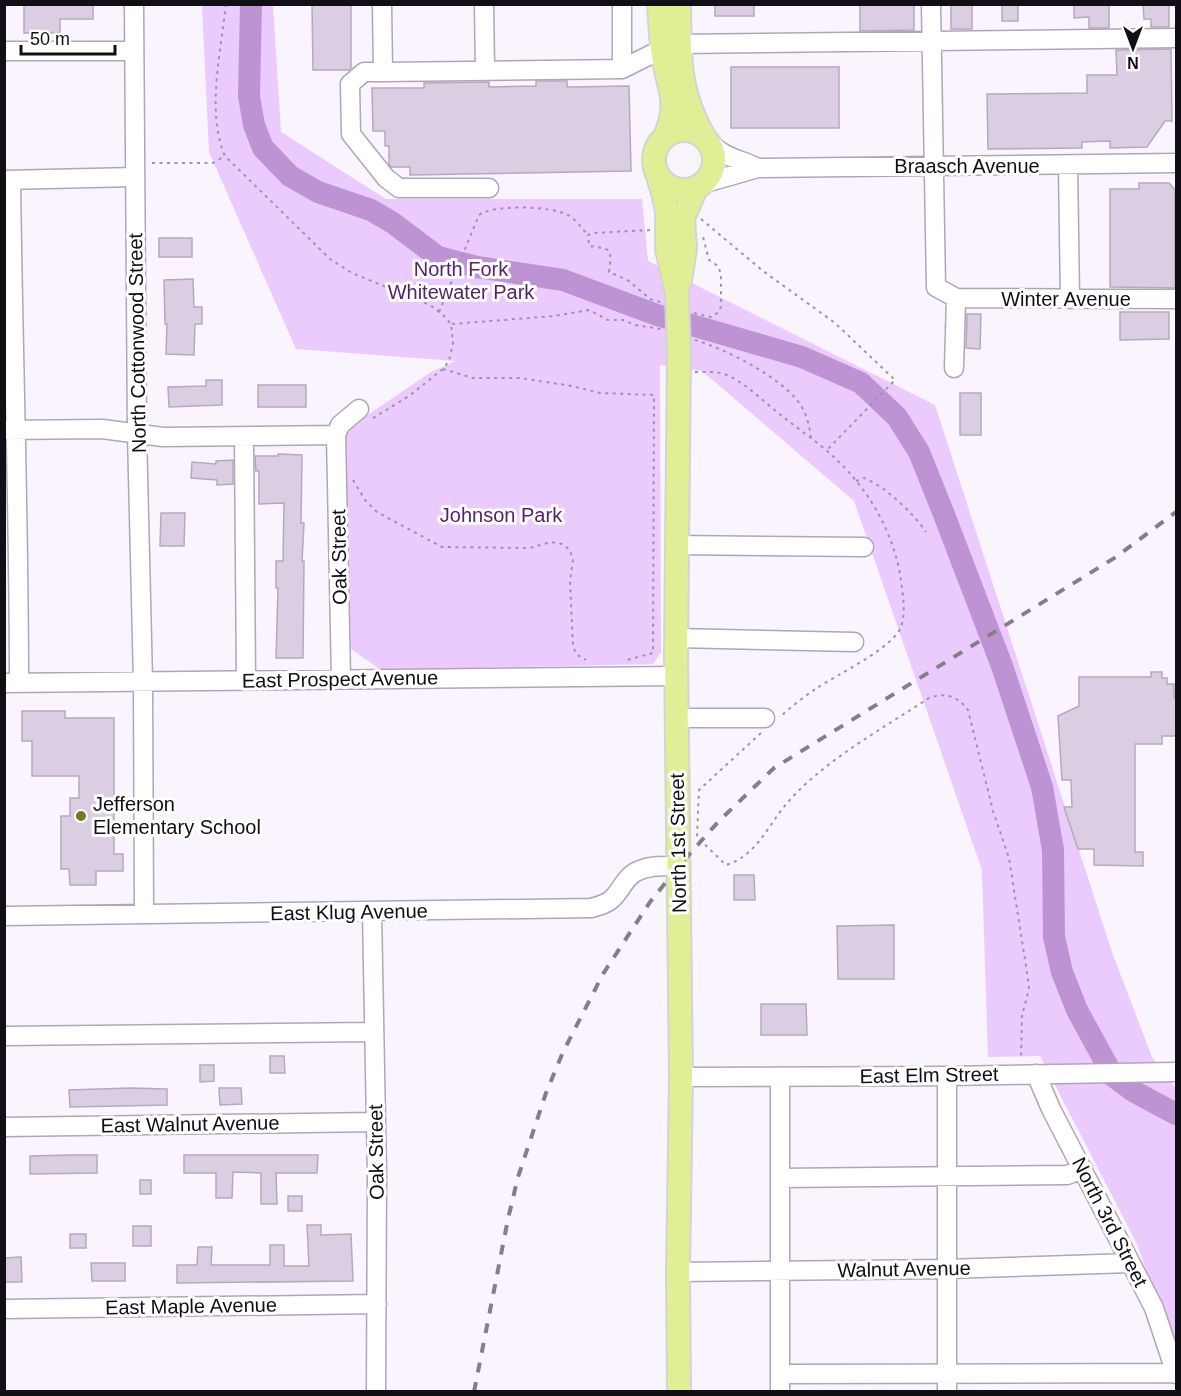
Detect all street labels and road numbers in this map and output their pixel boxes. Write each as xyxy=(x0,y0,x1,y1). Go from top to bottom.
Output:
street label: Braasch Avenue xyxy=(894,155,1040,177)
street label: North Cottonwood Street xyxy=(124,232,150,453)
street label: Winter Avenue xyxy=(1001,288,1131,310)
street label: Oak Street xyxy=(327,509,351,605)
street label: East Prospect Avenue xyxy=(242,666,438,692)
street label: North 1st Street xyxy=(666,772,690,913)
street label: East Klug Avenue xyxy=(270,900,428,924)
street label: East Elm Street xyxy=(859,1063,999,1087)
street label: Oak Street xyxy=(364,1104,388,1200)
street label: East Walnut Avenue xyxy=(100,1111,280,1137)
street label: North 3rd Street xyxy=(1068,1154,1152,1291)
street label: Walnut Avenue xyxy=(837,1257,971,1281)
street label: East Maple Avenue xyxy=(105,1294,277,1318)

